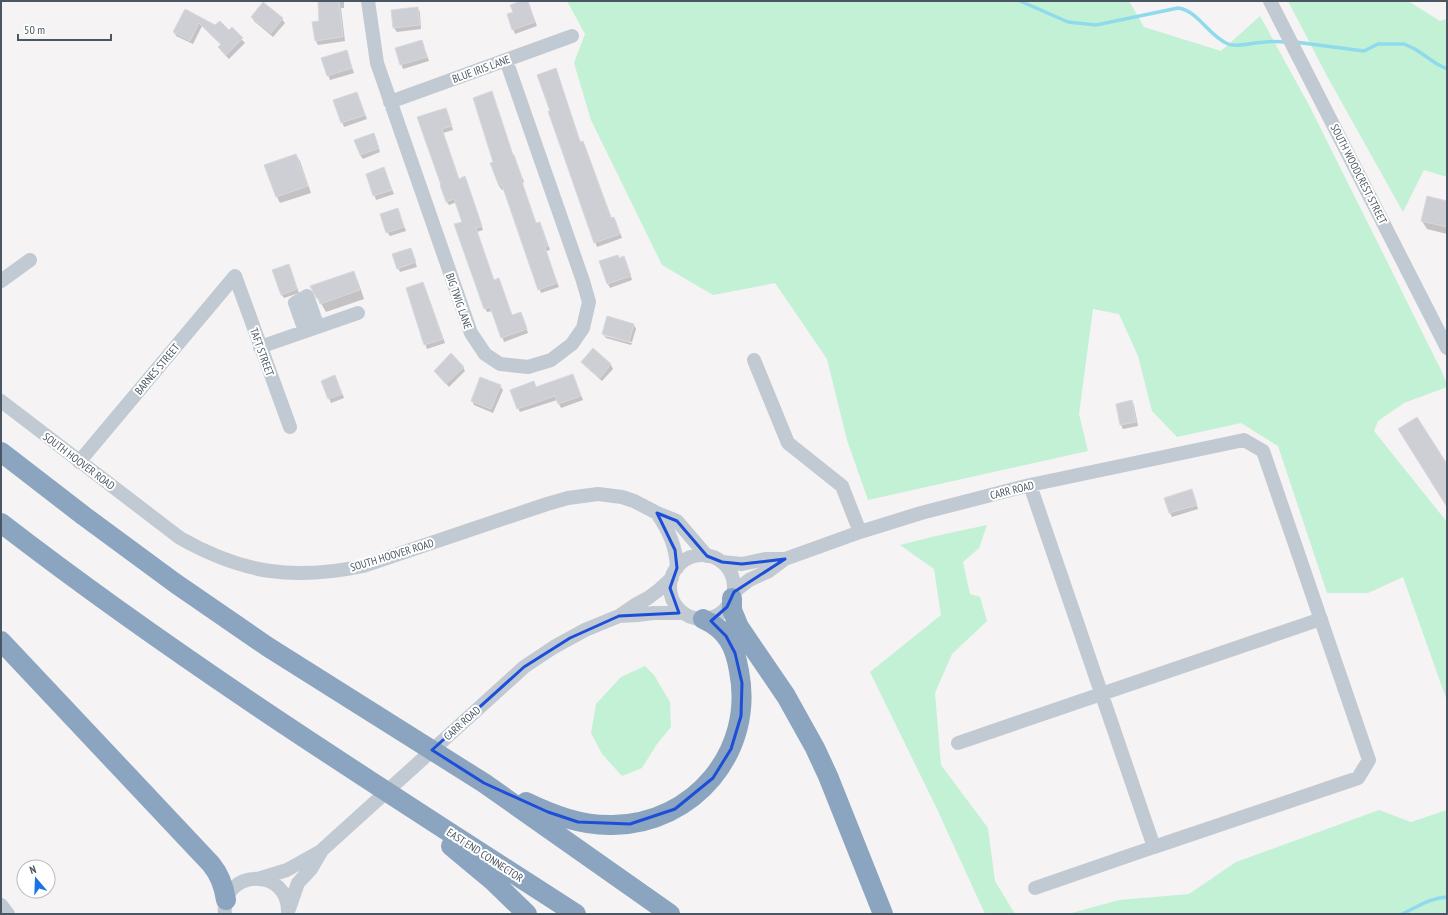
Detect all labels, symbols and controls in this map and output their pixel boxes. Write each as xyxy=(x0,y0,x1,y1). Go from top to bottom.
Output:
scale bar xyxy=(18,16,111,42)
text: 50 m xyxy=(24,22,45,37)
street label: BLUE IRIS LANE xyxy=(450,52,512,86)
street label: SOUTH WOODCREST STREET xyxy=(1328,122,1390,226)
street label: BIG TWIG LANE xyxy=(443,271,475,331)
street label: TAFT STREET xyxy=(247,326,277,378)
street label: BARNES STREET xyxy=(132,340,183,397)
street label: SOUTH HOOVER ROAD xyxy=(40,429,118,493)
street label: CARR ROAD xyxy=(989,478,1036,502)
street label: SOUTH HOOVER ROAD xyxy=(349,536,436,574)
street label: CARR ROAD xyxy=(441,703,483,743)
street label: EAST END CONNECTOR xyxy=(444,825,526,885)
north arrow xyxy=(16,859,56,899)
text: N xyxy=(28,862,38,877)

